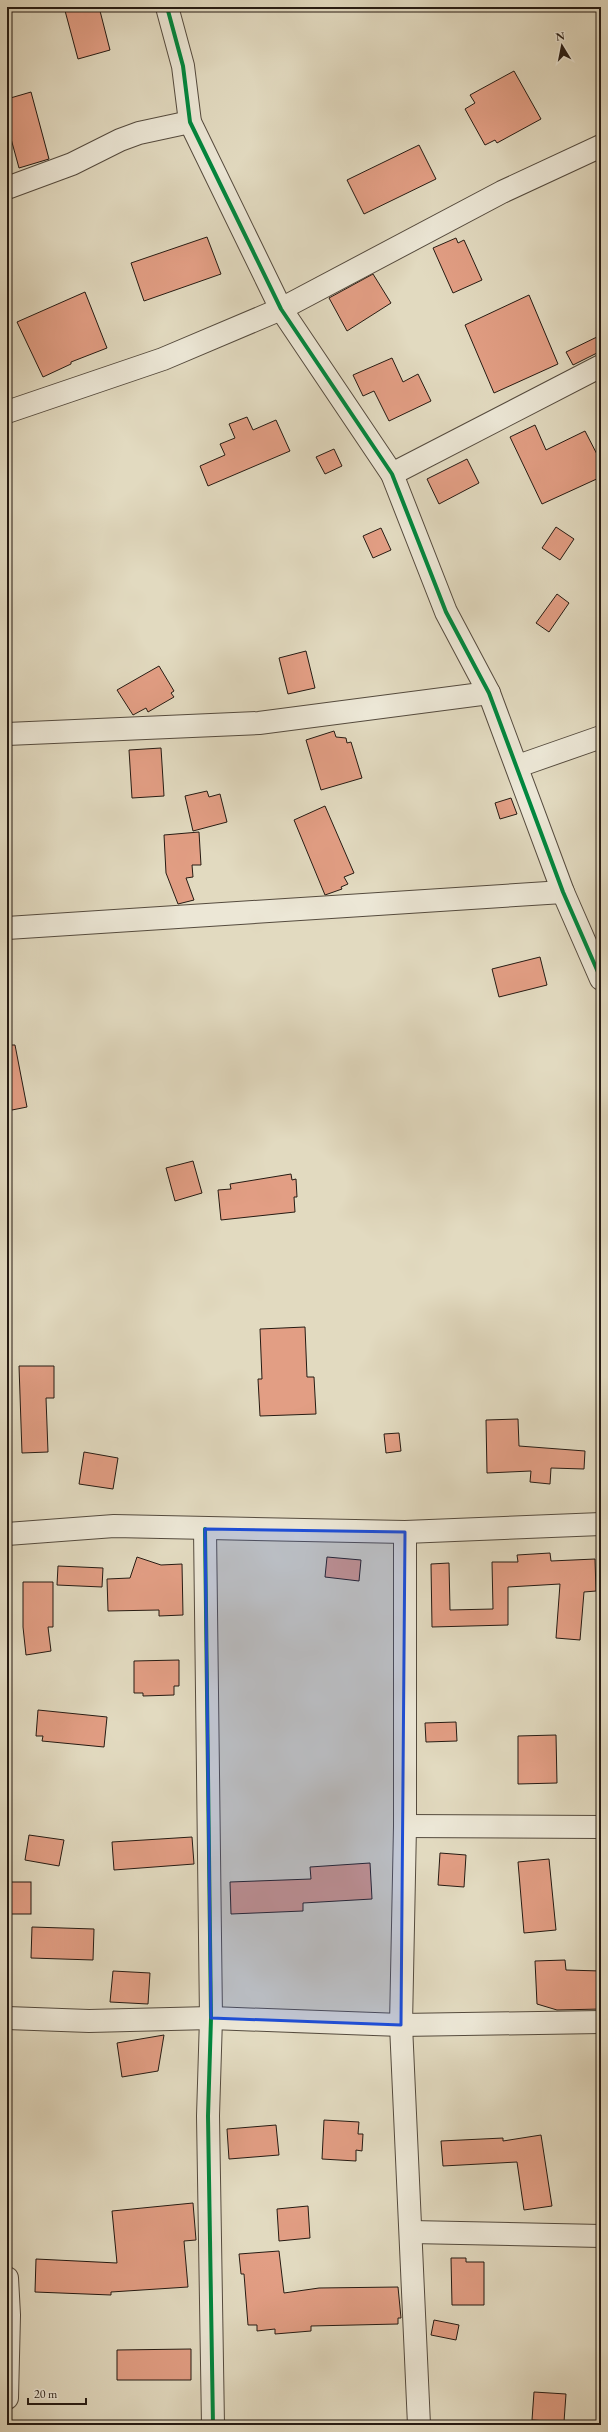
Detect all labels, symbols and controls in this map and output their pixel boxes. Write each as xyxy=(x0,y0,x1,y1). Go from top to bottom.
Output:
north arrow xyxy=(542,26,582,66)
text: N xyxy=(555,28,566,44)
scale bar xyxy=(28,2380,86,2406)
text: 20 m xyxy=(34,2386,58,2402)

